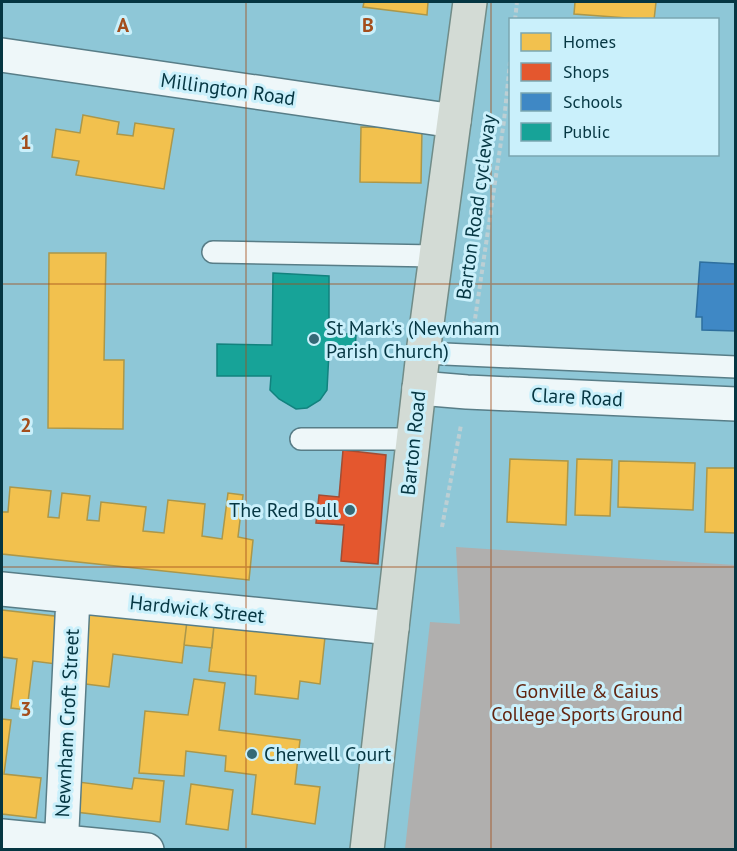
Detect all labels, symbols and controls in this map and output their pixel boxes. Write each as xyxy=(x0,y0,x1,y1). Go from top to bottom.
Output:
text: A xyxy=(117,12,130,38)
text: B xyxy=(362,12,374,38)
legend xyxy=(509,18,719,156)
text: Homes xyxy=(563,30,616,53)
text: Shops xyxy=(563,60,609,83)
street label: Millington Road xyxy=(159,67,297,111)
text: Schools xyxy=(563,90,623,113)
street label: Barton Road cycleway xyxy=(450,112,502,301)
text: Public xyxy=(563,120,610,143)
text: 1 xyxy=(20,129,32,155)
place label: St Mark's (Newnham Parish Church) xyxy=(326,315,499,364)
marker: St Mark's (Newnham Parish Church) xyxy=(307,332,321,346)
street label: Clare Road xyxy=(530,382,624,412)
street label: Barton Road xyxy=(395,389,431,497)
text: 2 xyxy=(20,412,32,438)
place label: The Red Bull xyxy=(229,497,338,523)
marker: The Red Bull xyxy=(343,503,357,517)
street label: Hardwick Street xyxy=(128,589,266,629)
street label: Newnham Croft Street xyxy=(49,628,85,818)
park label: Gonville & Caius College Sports Ground xyxy=(491,678,683,727)
text: 3 xyxy=(20,696,32,722)
place label: Cherwell Court xyxy=(264,741,392,767)
marker: Cherwell Court xyxy=(245,747,259,761)

